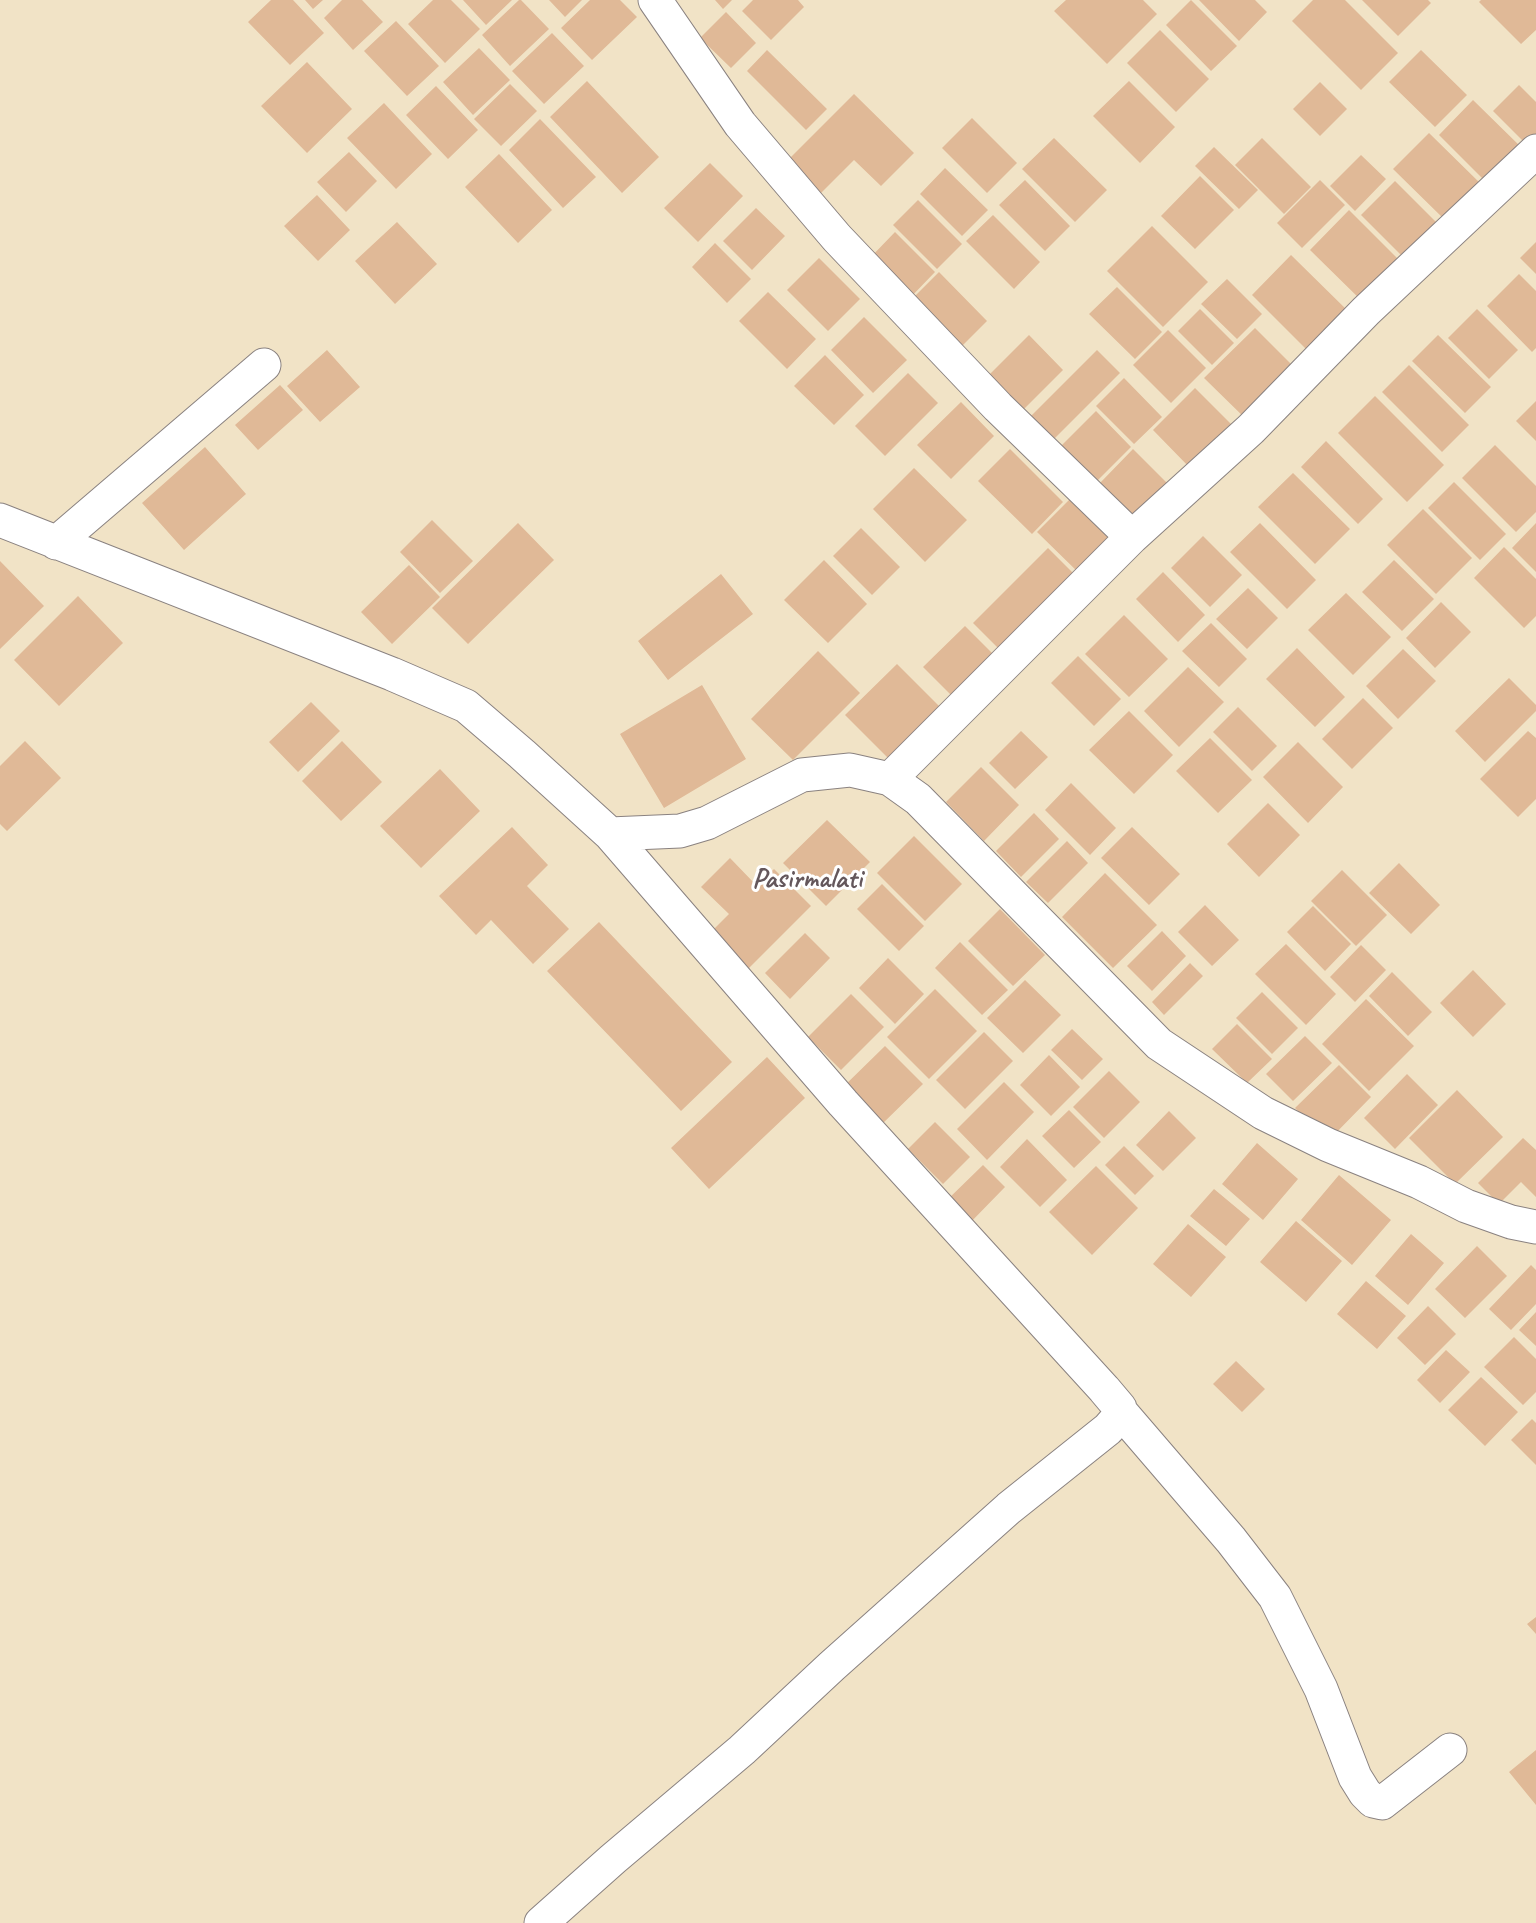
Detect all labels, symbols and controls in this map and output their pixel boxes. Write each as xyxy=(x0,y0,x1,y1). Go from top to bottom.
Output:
district label: Pasirmalati xyxy=(752,863,862,897)

